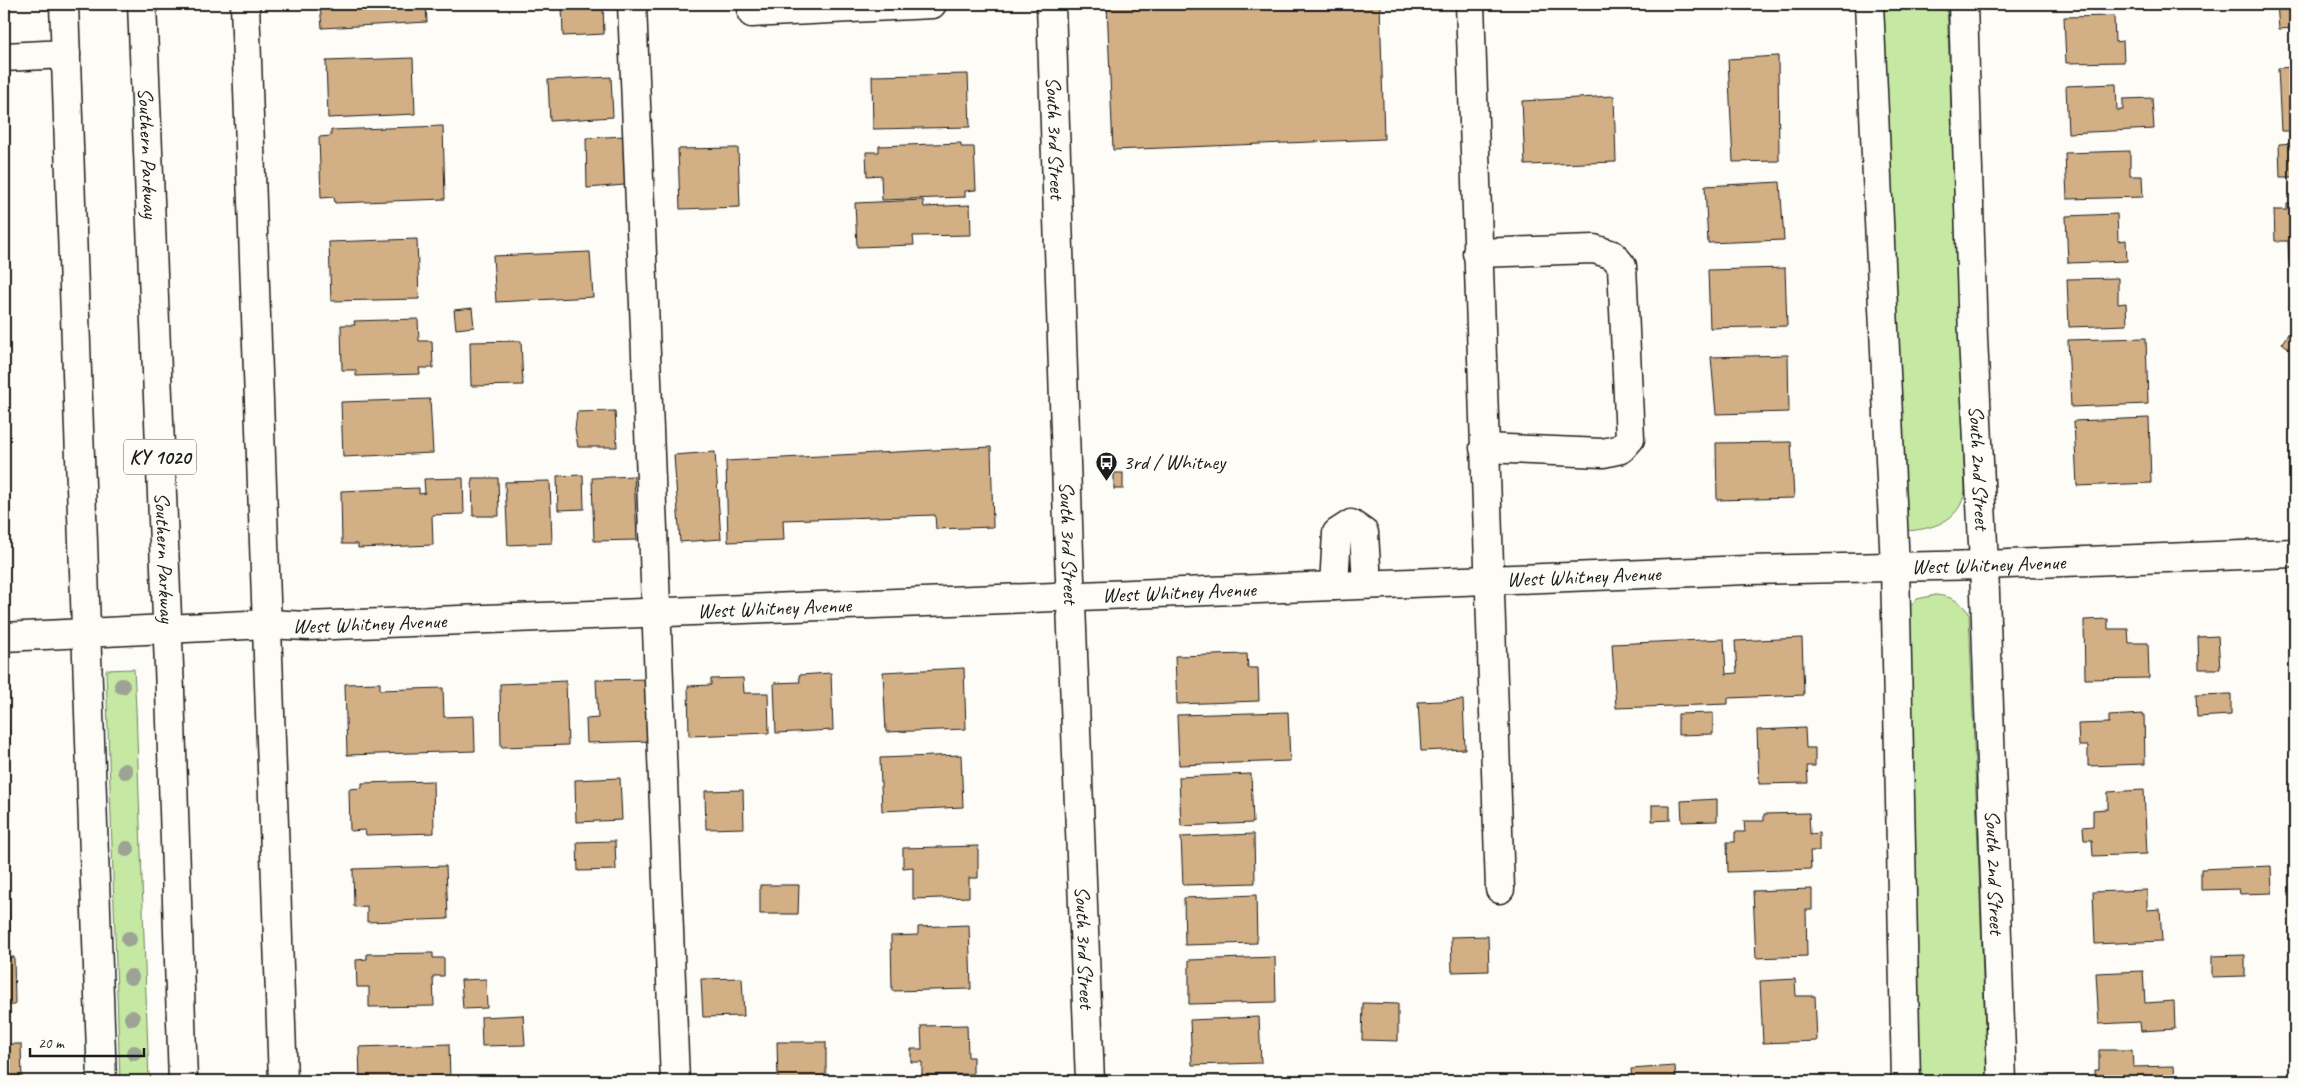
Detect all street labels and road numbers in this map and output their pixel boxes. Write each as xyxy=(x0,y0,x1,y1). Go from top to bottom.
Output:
street label: South 3rd Street xyxy=(1040,76,1070,202)
street label: Southern Parkway xyxy=(132,87,164,220)
street label: South 2nd Street xyxy=(1963,405,1995,533)
road number: KY 1020 xyxy=(124,440,196,474)
street label: South 3rd Street xyxy=(1054,481,1084,606)
street label: Southern Parkway xyxy=(149,492,180,625)
street label: West Whitney Avenue xyxy=(1911,549,2067,580)
street label: West Whitney Avenue xyxy=(1506,560,1662,592)
street label: West Whitney Avenue xyxy=(1102,576,1257,608)
street label: West Whitney Avenue xyxy=(697,592,853,624)
street label: West Whitney Avenue xyxy=(292,608,448,639)
street label: South 2nd Street xyxy=(1980,810,2010,937)
street label: South 3rd Street xyxy=(1069,886,1100,1011)

